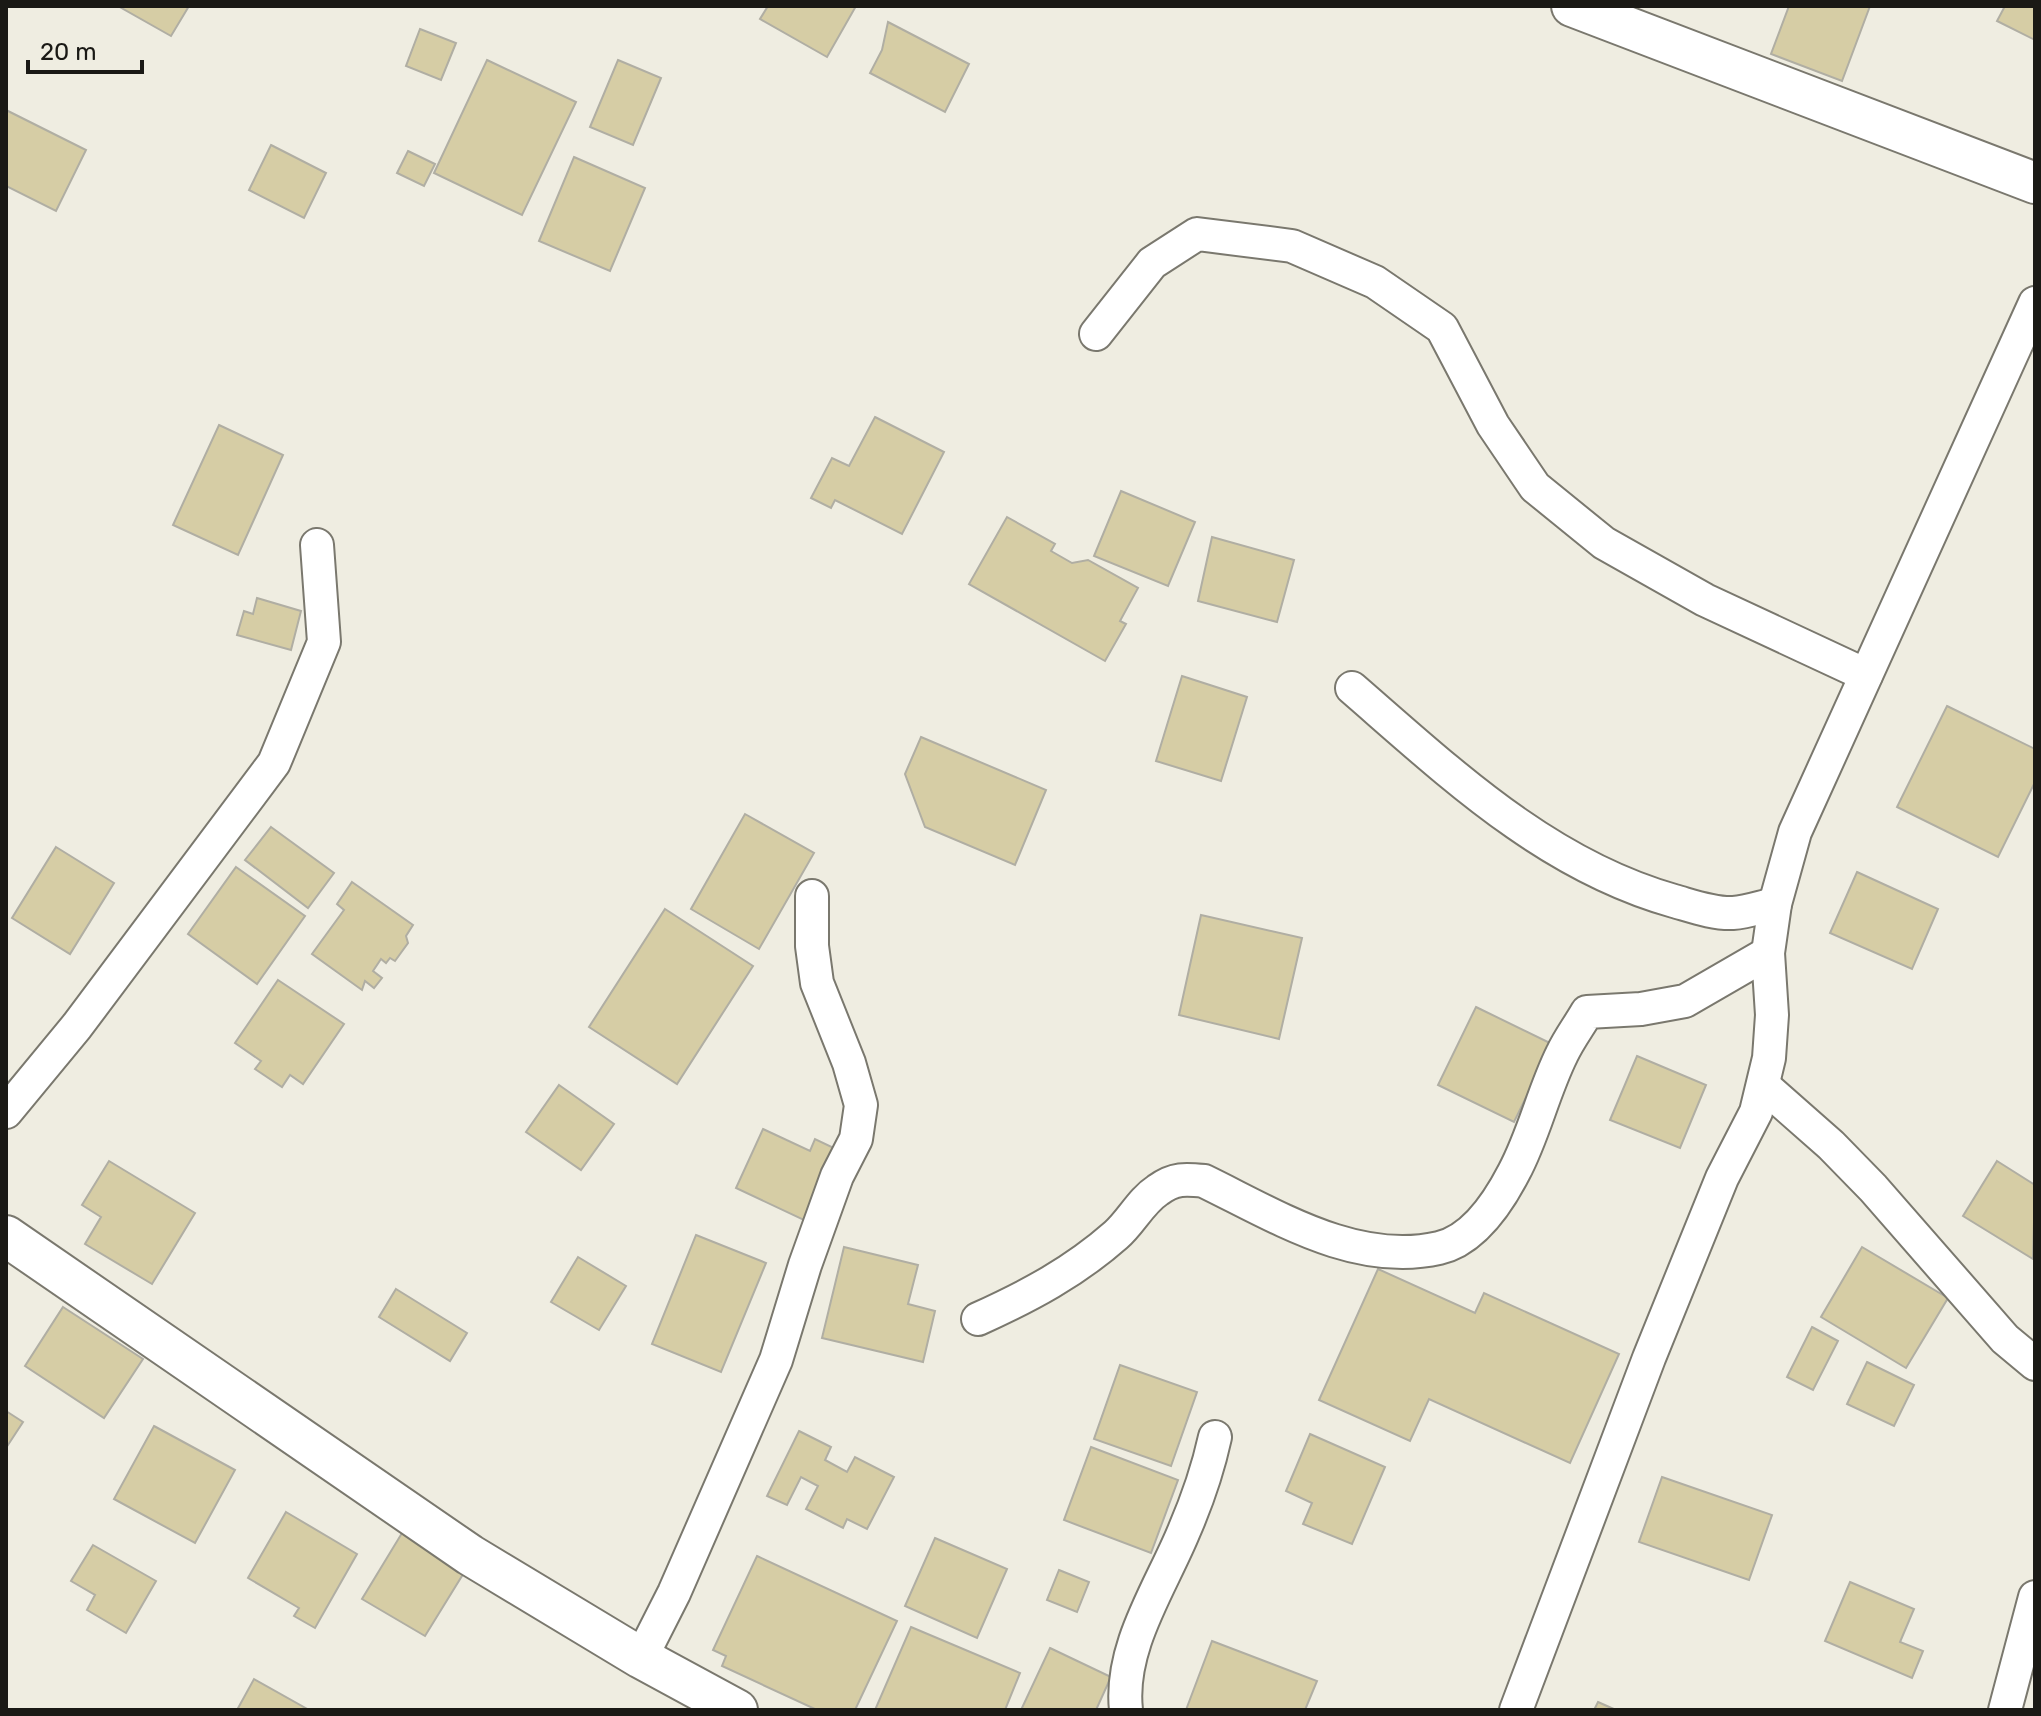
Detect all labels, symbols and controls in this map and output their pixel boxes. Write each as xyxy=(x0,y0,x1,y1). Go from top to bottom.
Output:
scale bar xyxy=(28,24,142,74)
text: 20 m xyxy=(40,38,97,66)

